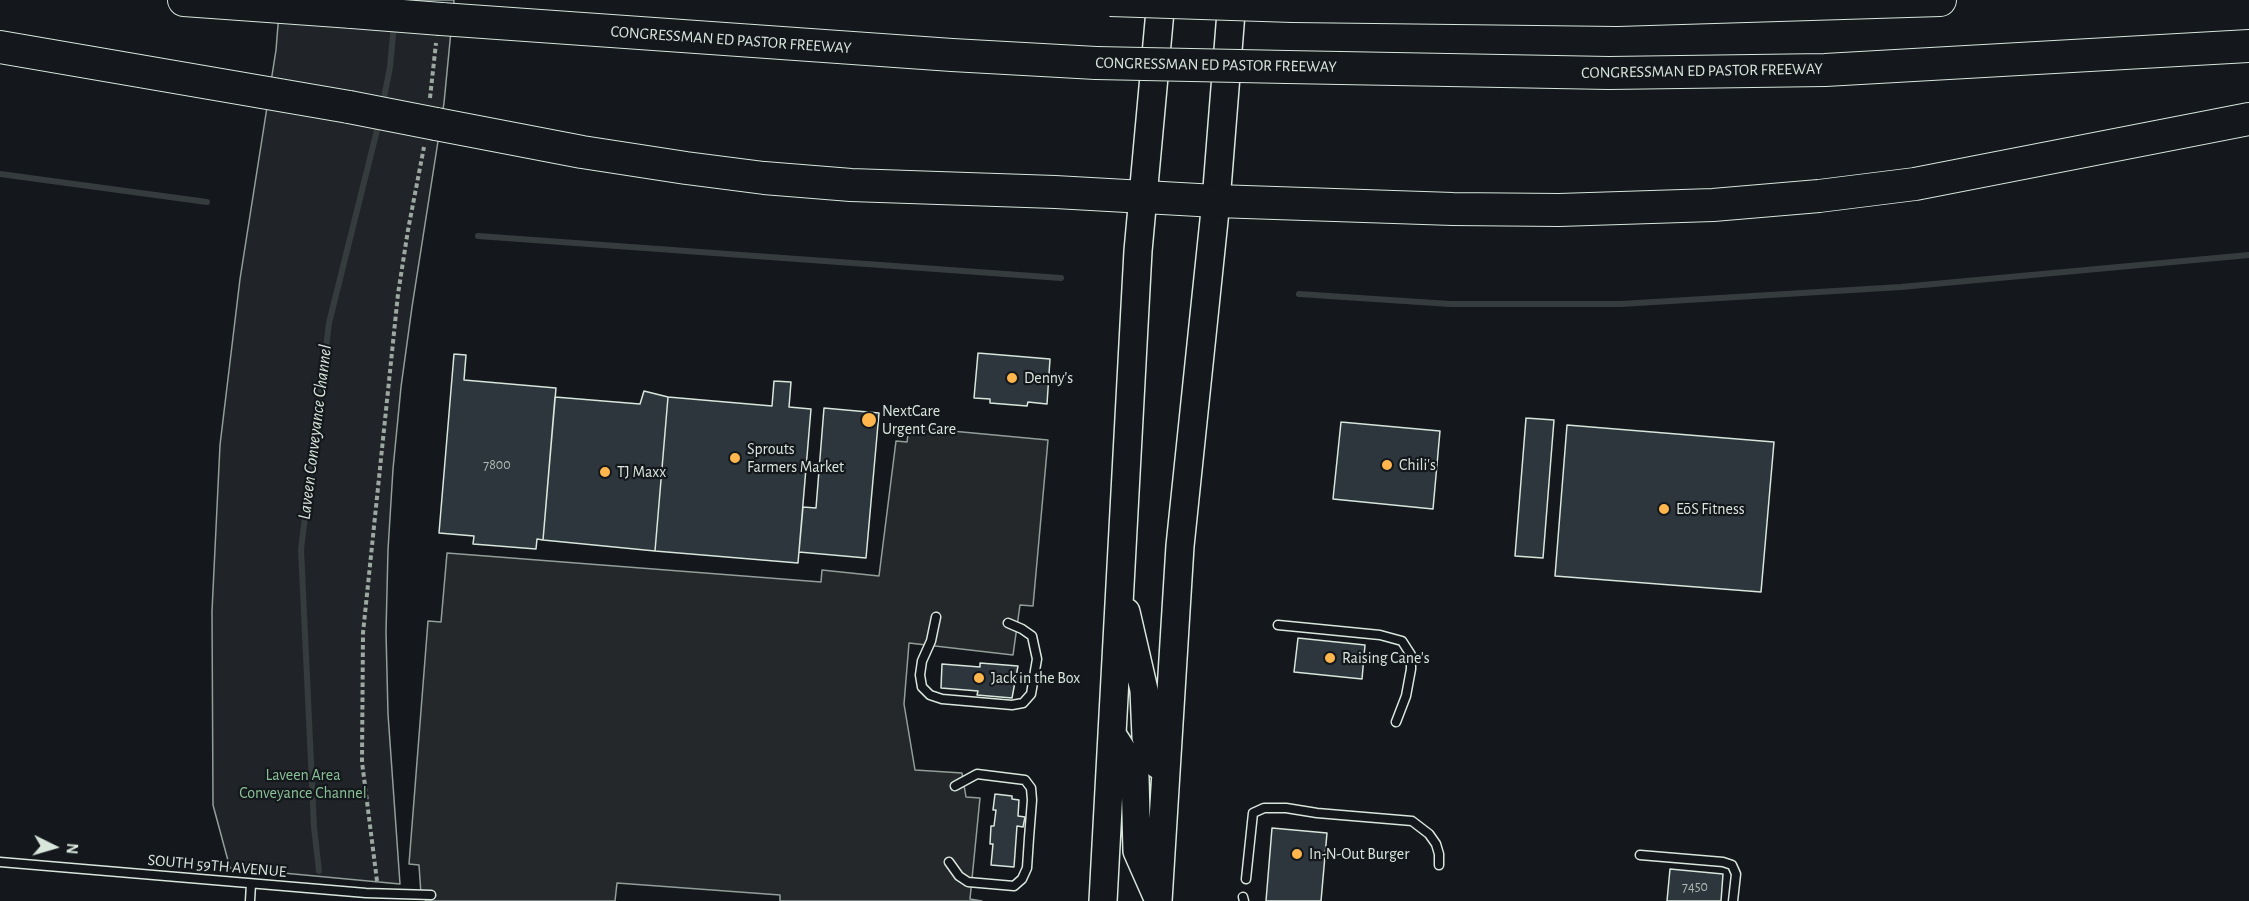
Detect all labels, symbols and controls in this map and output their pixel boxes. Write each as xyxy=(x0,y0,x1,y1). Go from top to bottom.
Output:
street label: CONGRESSMAN ED PASTOR FREEWAY xyxy=(610,22,852,58)
street label: CONGRESSMAN ED PASTOR FREEWAY xyxy=(1095,53,1337,77)
street label: CONGRESSMAN ED PASTOR FREEWAY xyxy=(1581,59,1823,83)
water label: Laveen Conveyance Channel xyxy=(294,343,336,521)
place label: Denny's xyxy=(1024,368,1073,388)
marker: Denny's xyxy=(1005,371,1019,385)
place label: NextCare Urgent Care xyxy=(882,401,956,439)
marker: NextCare Urgent Care xyxy=(860,411,878,429)
place label: Sprouts Farmers Market xyxy=(747,439,844,477)
marker: Sprouts Farmers Market xyxy=(728,451,742,465)
place label: Chili's xyxy=(1399,455,1436,475)
house number: 7800 xyxy=(483,457,511,473)
marker: Chili's xyxy=(1380,458,1394,472)
place label: TJ Maxx xyxy=(617,462,666,482)
marker: TJ Maxx xyxy=(598,465,612,479)
place label: EōS Fitness xyxy=(1676,499,1745,519)
marker: EōS Fitness xyxy=(1657,502,1671,516)
place label: Raising Cane's xyxy=(1342,648,1430,668)
marker: Raising Cane's xyxy=(1323,651,1337,665)
place label: Jack in the Box xyxy=(991,668,1080,688)
marker: Jack in the Box xyxy=(972,671,986,685)
park label: Laveen Area Conveyance Channel xyxy=(239,765,367,803)
north arrow xyxy=(24,817,84,877)
text: N xyxy=(63,842,80,855)
place label: In-N-Out Burger xyxy=(1309,844,1409,864)
marker: In-N-Out Burger xyxy=(1290,847,1304,861)
street label: SOUTH 59TH AVENUE xyxy=(147,850,287,882)
house number: 7450 xyxy=(1682,879,1708,895)

